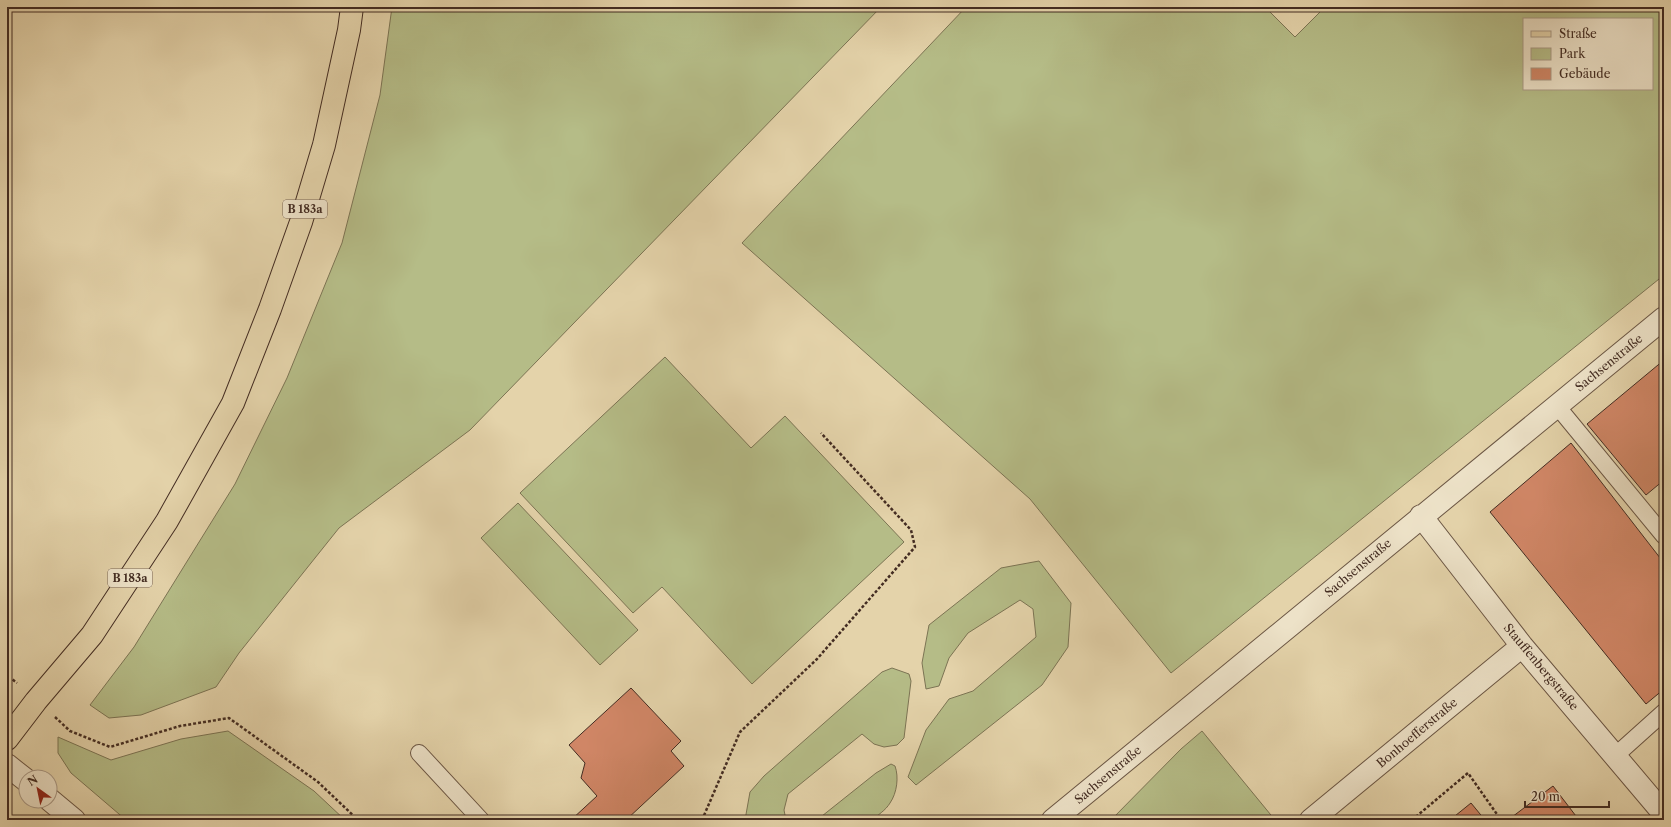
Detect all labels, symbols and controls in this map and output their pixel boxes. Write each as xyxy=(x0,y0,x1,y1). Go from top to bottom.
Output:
legend xyxy=(1523,18,1653,90)
text: Straße xyxy=(1559,26,1597,41)
text: Park xyxy=(1559,46,1586,61)
text: Gebäude xyxy=(1559,66,1611,81)
road number: B 183a xyxy=(283,200,327,218)
street label: Sachsenstraße xyxy=(1572,331,1646,394)
street label: Sachsenstraße xyxy=(1321,535,1394,600)
road number: B 183a xyxy=(108,569,152,587)
street label: Stauffenbergstraße xyxy=(1501,620,1582,713)
street label: Bonhoefferstraße xyxy=(1373,694,1460,771)
street label: Sachsenstraße xyxy=(1071,742,1144,807)
north arrow xyxy=(18,769,58,809)
text: N xyxy=(25,772,41,789)
scale bar xyxy=(1525,783,1609,809)
text: 20 m xyxy=(1531,789,1560,804)

